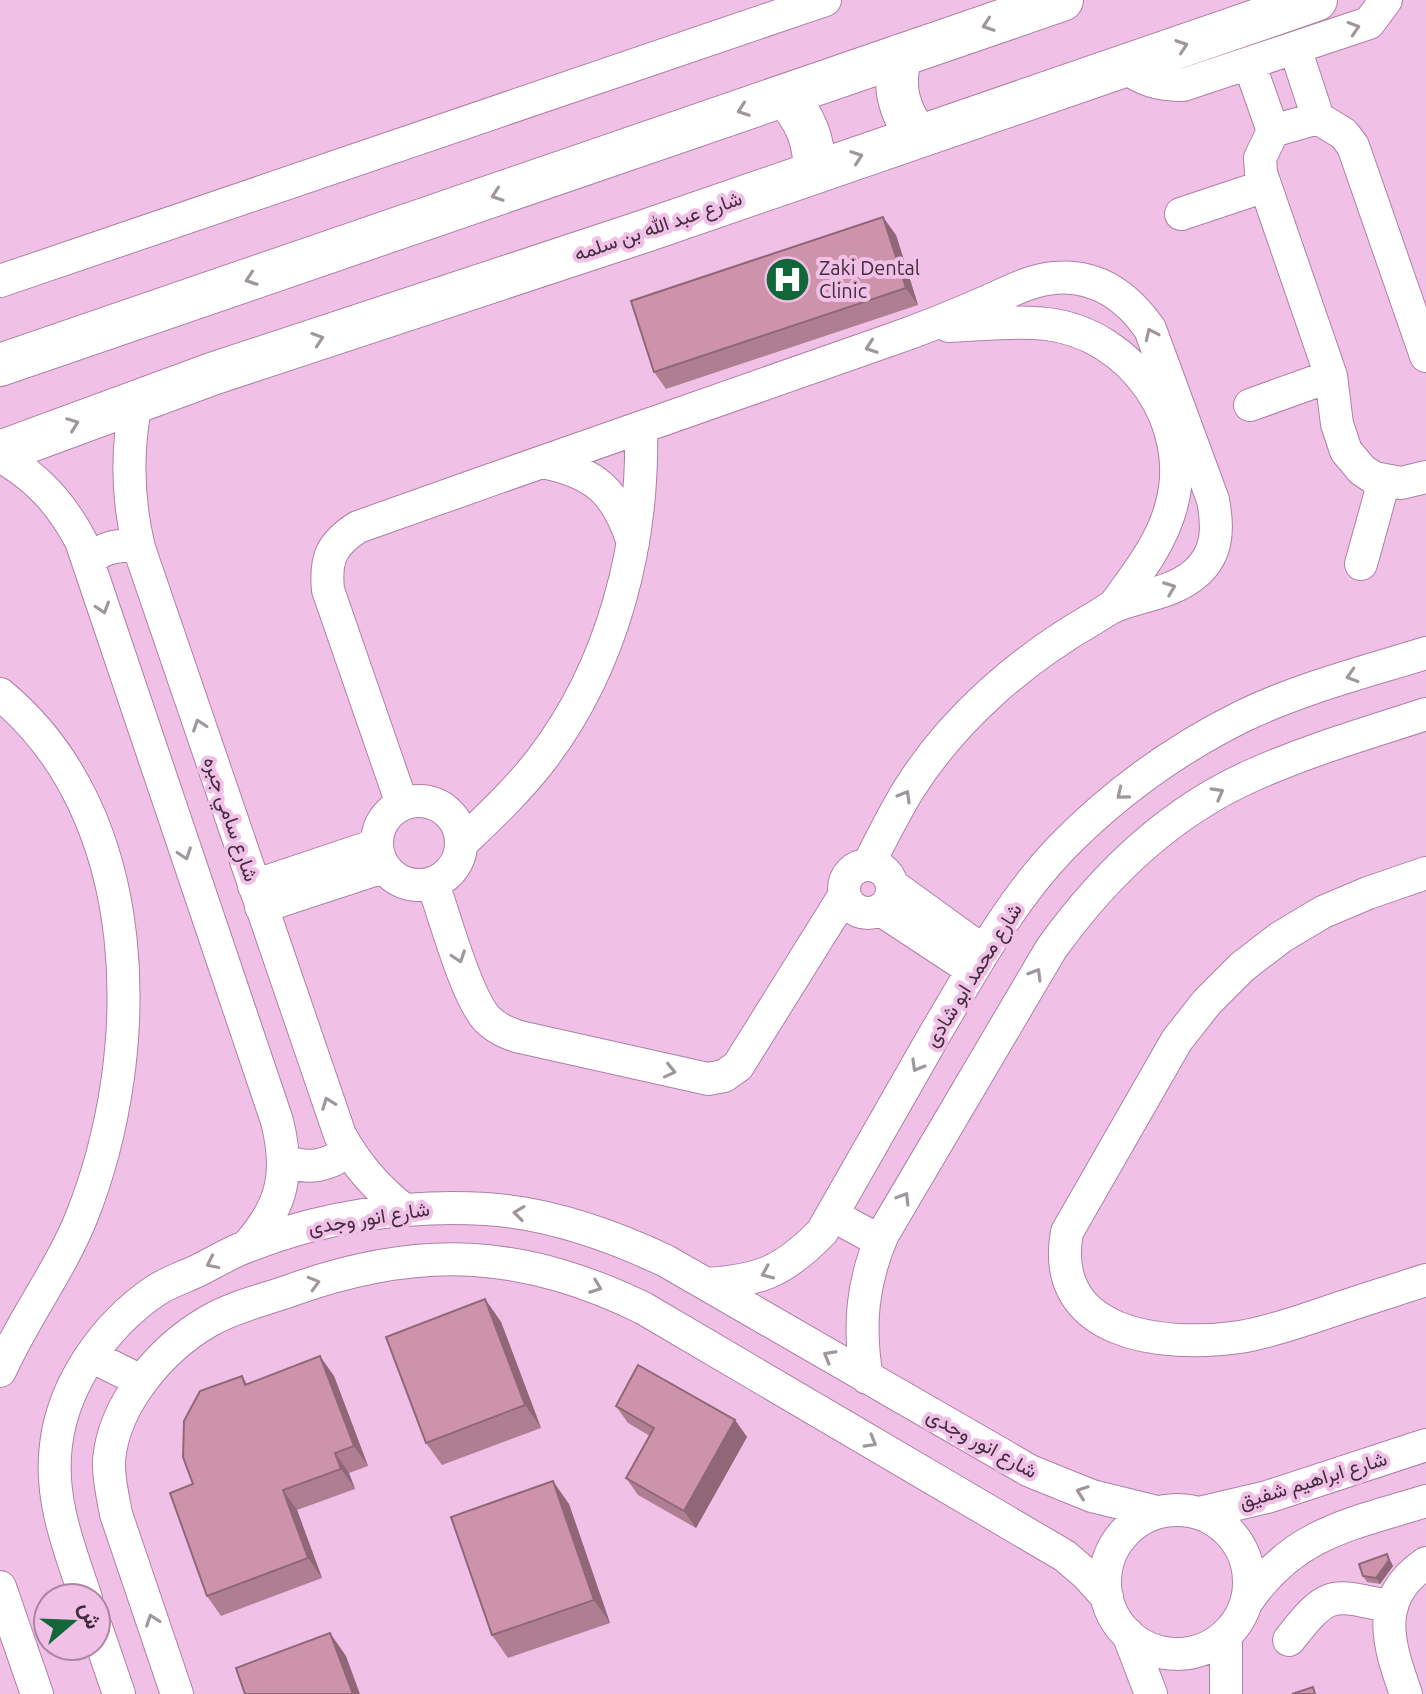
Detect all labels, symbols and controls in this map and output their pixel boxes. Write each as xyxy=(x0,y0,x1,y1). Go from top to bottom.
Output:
one-way arrow xyxy=(982,16,996,32)
one-way arrow xyxy=(1347,21,1361,37)
one-way arrow xyxy=(1174,39,1188,55)
one-way arrow xyxy=(736,101,750,117)
one-way arrow xyxy=(849,151,863,167)
one-way arrow xyxy=(490,185,504,201)
street label: شارع عبد الله بن سلمه xyxy=(571,186,746,268)
hospital icon: Zaki Dental Clinic xyxy=(764,255,812,303)
place label: Zaki Dental Clinic xyxy=(819,256,920,302)
one-way arrow xyxy=(245,270,259,286)
one-way arrow xyxy=(1145,328,1161,342)
one-way arrow xyxy=(311,332,325,348)
one-way arrow xyxy=(865,337,879,353)
one-way arrow xyxy=(65,417,79,434)
one-way arrow xyxy=(1162,581,1176,598)
one-way arrow xyxy=(93,600,109,614)
one-way arrow xyxy=(1345,667,1359,683)
one-way arrow xyxy=(192,718,208,732)
street label: شارع سامي جبره xyxy=(194,754,264,886)
one-way arrow xyxy=(1116,784,1131,798)
one-way arrow xyxy=(1209,787,1224,803)
one-way arrow xyxy=(896,790,911,805)
one-way arrow xyxy=(176,847,192,861)
street label: شارع محمد ابو شادى xyxy=(919,899,1028,1052)
one-way arrow xyxy=(450,949,466,963)
one-way arrow xyxy=(1027,968,1042,983)
one-way arrow xyxy=(911,1058,927,1072)
one-way arrow xyxy=(662,1062,676,1079)
one-way arrow xyxy=(321,1097,338,1111)
one-way arrow xyxy=(894,1192,910,1207)
street label: شارع انور وجدى xyxy=(307,1197,432,1241)
one-way arrow xyxy=(512,1205,525,1222)
one-way arrow xyxy=(205,1254,220,1269)
one-way arrow xyxy=(761,1263,775,1279)
one-way arrow xyxy=(307,1276,321,1292)
one-way arrow xyxy=(588,1277,602,1294)
one-way arrow xyxy=(823,1350,838,1366)
street label: شارع انور وجدى xyxy=(922,1403,1041,1485)
one-way arrow xyxy=(862,1432,877,1448)
street label: شارع ابراهيم شفيق xyxy=(1236,1446,1390,1516)
one-way arrow xyxy=(1076,1485,1090,1502)
north arrow xyxy=(32,1582,112,1662)
text: ش xyxy=(73,1599,108,1633)
one-way arrow xyxy=(146,1614,162,1628)

